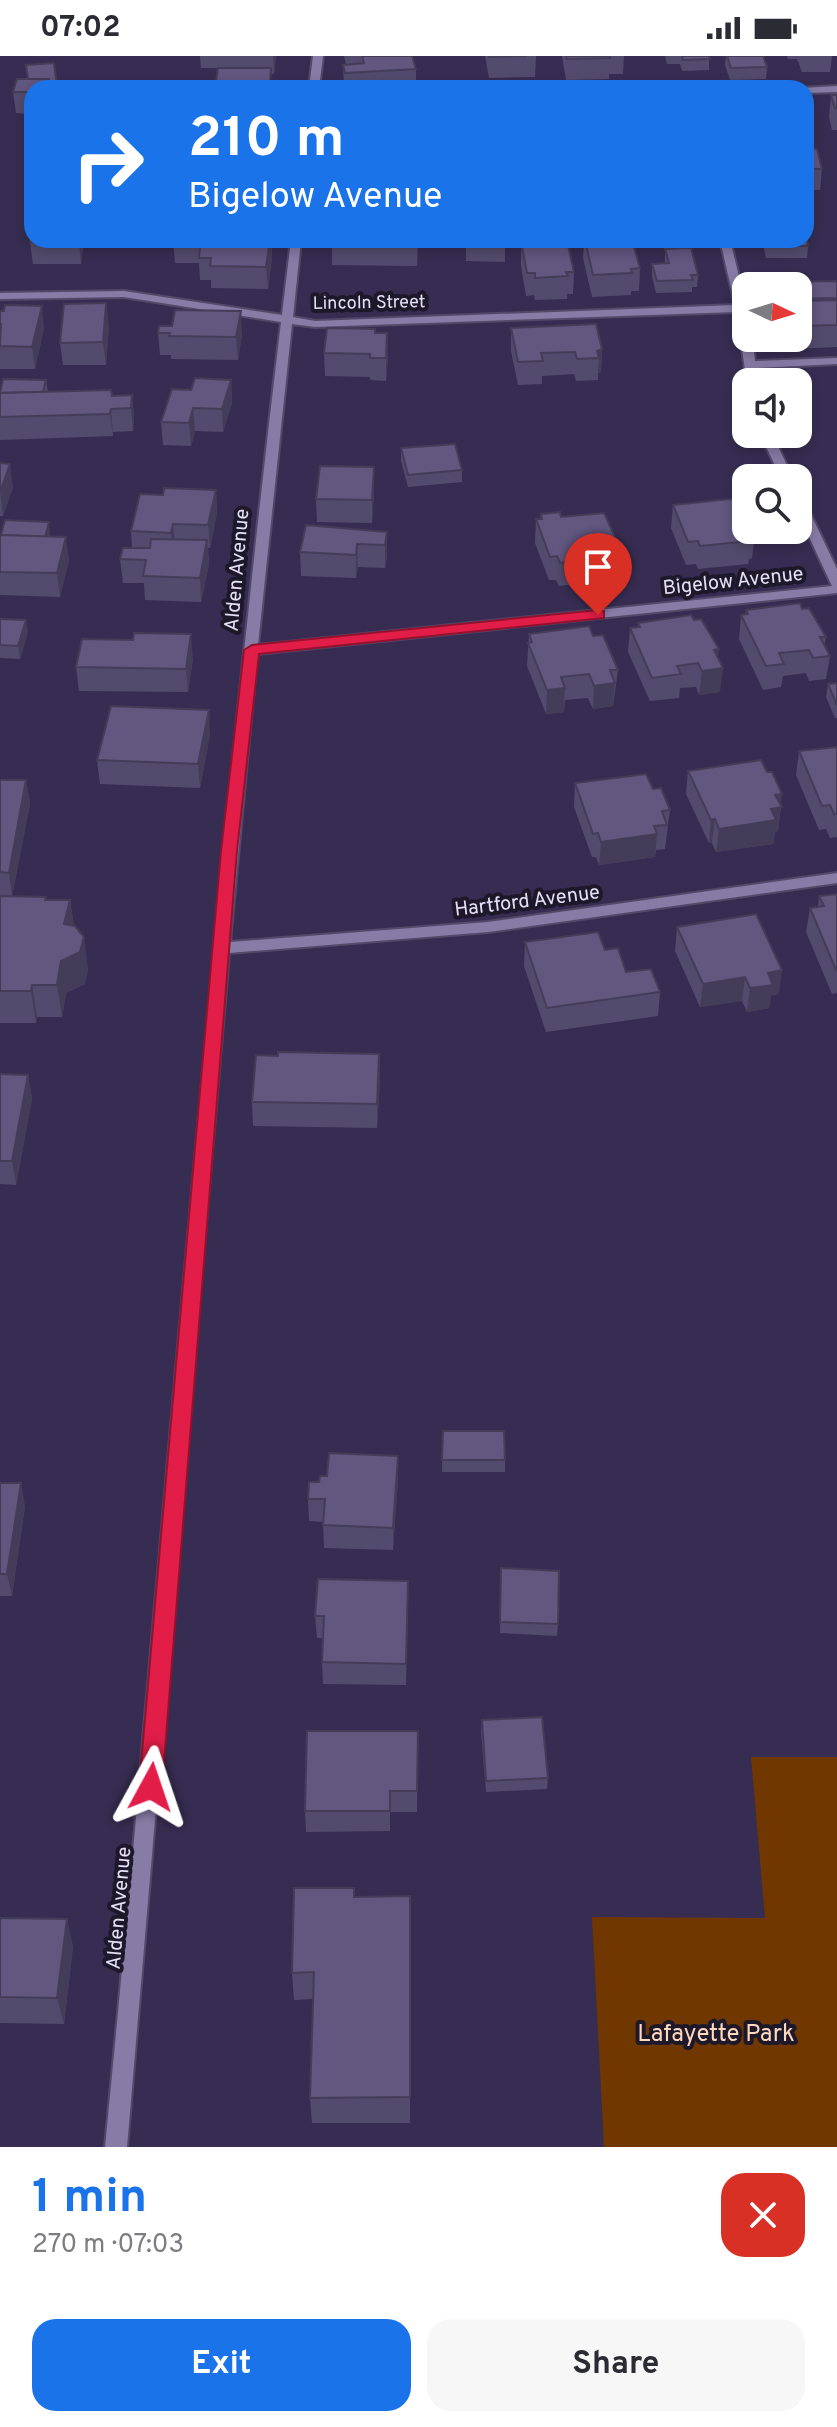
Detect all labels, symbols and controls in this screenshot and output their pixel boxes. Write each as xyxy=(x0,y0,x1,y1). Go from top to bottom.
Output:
text: 07:02 xyxy=(40,10,121,47)
text: 210 m xyxy=(188,106,345,176)
icon: right xyxy=(56,112,160,216)
text: Bigelow Avenue xyxy=(188,175,442,221)
north arrow xyxy=(732,272,812,352)
map controls xyxy=(732,272,812,544)
street label: Lincoln Street xyxy=(312,291,426,316)
button: sound xyxy=(732,368,812,448)
button: search xyxy=(732,464,812,544)
street label: Alden Avenue xyxy=(220,508,256,633)
pin xyxy=(564,533,632,615)
icon: arrive xyxy=(576,545,620,589)
street label: Bigelow Avenue xyxy=(662,562,805,602)
street label: Hartford Avenue xyxy=(453,880,601,924)
position arrow xyxy=(109,1745,193,1829)
street label: Alden Avenue xyxy=(102,1846,138,1971)
park label: Lafayette Park xyxy=(637,2020,795,2050)
text: 1 min xyxy=(32,2169,147,2229)
button: close xyxy=(721,2173,805,2257)
text: 270 m · 07:03 xyxy=(32,2229,184,2262)
button: Exit xyxy=(32,2319,411,2411)
button: Share xyxy=(427,2319,805,2411)

